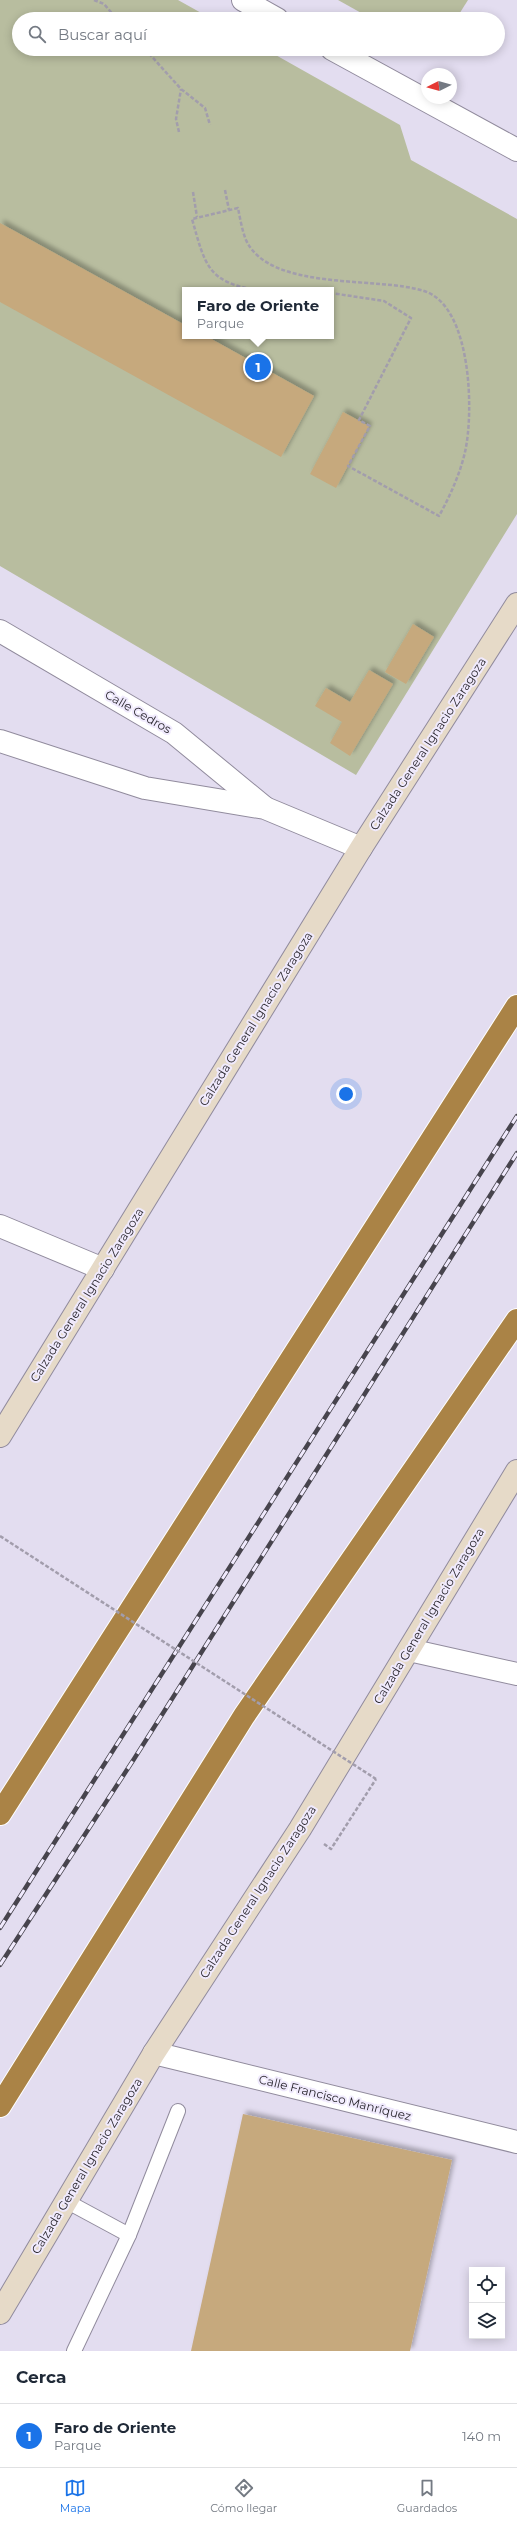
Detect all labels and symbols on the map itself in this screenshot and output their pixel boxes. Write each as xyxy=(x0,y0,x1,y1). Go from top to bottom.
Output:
north arrow xyxy=(421,68,457,104)
pin: 1 xyxy=(245,352,271,382)
street label: Calzada General Ignacio Zaragoza xyxy=(366,655,489,833)
street label: Calle Cedros xyxy=(102,687,174,737)
street label: Calzada General Ignacio Zaragoza xyxy=(196,929,316,1109)
your location xyxy=(336,1084,356,1104)
street label: Calzada General Ignacio Zaragoza xyxy=(27,1205,147,1385)
street label: Calzada General Ignacio Zaragoza xyxy=(370,1525,487,1706)
street label: Calzada General Ignacio Zaragoza xyxy=(196,1803,319,1981)
street label: Calle Francisco Manríquez xyxy=(257,2071,413,2124)
street label: Calzada General Ignacio Zaragoza xyxy=(28,2075,145,2256)

